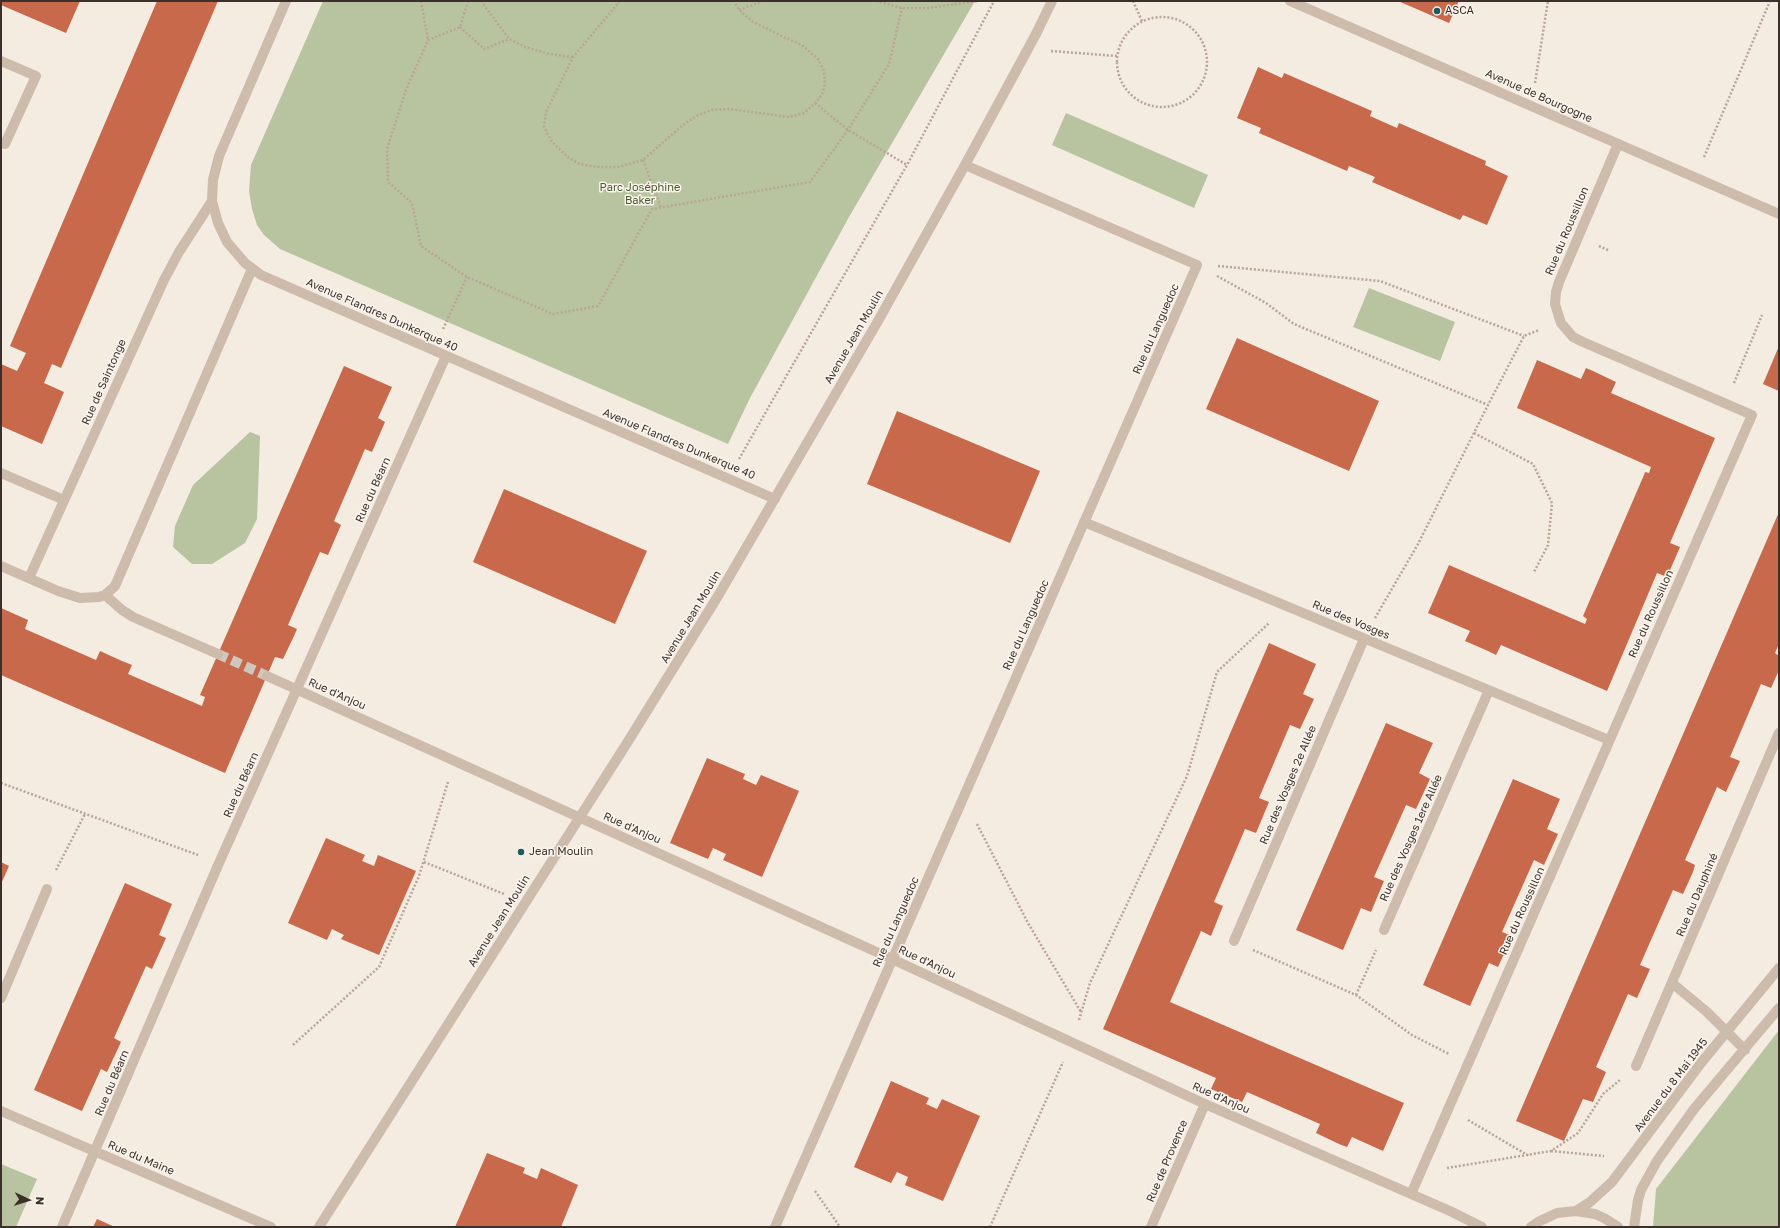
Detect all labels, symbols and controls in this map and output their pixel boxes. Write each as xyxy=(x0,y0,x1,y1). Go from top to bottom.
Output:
place label: ASCA xyxy=(1445,4,1474,18)
marker: ASCA xyxy=(1432,6,1442,16)
street label: Avenue de Bourgogne xyxy=(1484,66,1594,126)
park label: Parc Joséphine Baker xyxy=(600,181,680,207)
street label: Rue du Roussillon xyxy=(1542,185,1592,277)
street label: Avenue Flandres Dunkerque 40 xyxy=(304,276,460,354)
street label: Rue du Languedoc xyxy=(1130,282,1182,376)
street label: Avenue Jean Moulin xyxy=(822,288,886,386)
street label: Rue de Saintonge xyxy=(79,337,129,427)
street label: Avenue Flandres Dunkerque 40 xyxy=(601,406,757,482)
street label: Rue du Béarn xyxy=(353,455,393,525)
street label: Avenue Jean Moulin xyxy=(658,568,724,666)
street label: Rue du Roussillon xyxy=(1626,568,1676,660)
street label: Rue du Languedoc xyxy=(1000,578,1052,672)
street label: Rue des Vosges xyxy=(1310,598,1392,642)
street label: Rue d'Anjou xyxy=(306,675,368,713)
street label: Rue des Vosges 2e Allée xyxy=(1257,724,1319,846)
street label: Rue du Béarn xyxy=(221,750,261,820)
street label: Rue des Vosges 1ere Allée xyxy=(1377,773,1445,903)
street label: Rue d'Anjou xyxy=(601,809,663,847)
place label: Jean Moulin xyxy=(529,845,593,859)
marker: Jean Moulin xyxy=(516,847,526,857)
street label: Rue du Dauphiné xyxy=(1673,851,1721,939)
street label: Rue du Roussillon xyxy=(1497,865,1547,957)
street label: Avenue Jean Moulin xyxy=(465,873,533,969)
street label: Rue du Languedoc xyxy=(870,875,922,969)
street label: Rue d'Anjou xyxy=(896,943,958,981)
street label: Avenue du 8 Mai 1945 xyxy=(1632,1036,1710,1134)
street label: Rue du Béarn xyxy=(92,1048,132,1118)
street label: Rue d'Anjou xyxy=(1190,1079,1252,1117)
street label: Rue de Provence xyxy=(1144,1118,1190,1204)
street label: Rue du Maine xyxy=(106,1138,176,1178)
north arrow xyxy=(8,1180,48,1220)
text: N xyxy=(34,1196,47,1206)

